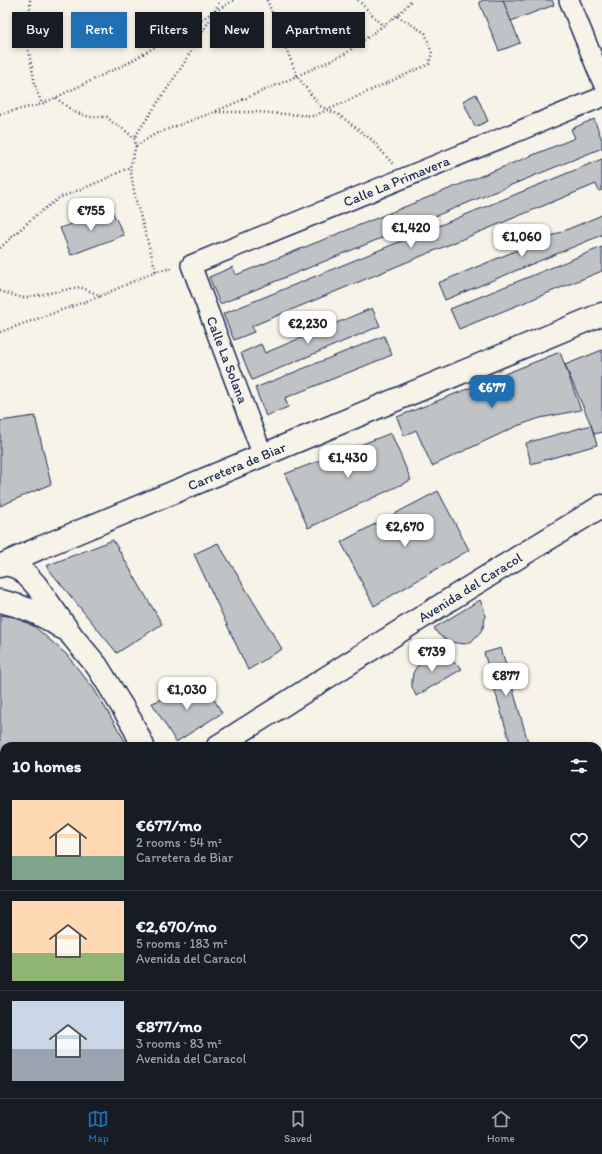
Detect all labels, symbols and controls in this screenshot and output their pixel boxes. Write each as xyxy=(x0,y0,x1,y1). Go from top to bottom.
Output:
chip: Buy xyxy=(12,12,63,48)
chip: Rent xyxy=(71,12,127,48)
chip: Filters xyxy=(135,12,202,48)
chip: New xyxy=(210,12,264,48)
chip: Apartment xyxy=(272,12,365,48)
street label: Calle La Primavera xyxy=(341,151,453,210)
pin: €755 xyxy=(67,198,115,232)
text: €755 xyxy=(77,203,105,218)
pin: €1,420 xyxy=(378,215,444,249)
text: €1,420 xyxy=(391,220,431,235)
pin: €1,060 xyxy=(489,224,555,258)
text: €1,060 xyxy=(502,229,542,244)
pin: €2,230 xyxy=(275,311,341,345)
street label: Calle La Solana xyxy=(203,314,252,407)
text: €2,230 xyxy=(288,316,328,331)
pin: €677 xyxy=(468,375,516,409)
text: €677 xyxy=(478,380,506,395)
street label: Carretera de Biar xyxy=(185,438,289,494)
pin: €1,430 xyxy=(315,445,381,479)
text: €1,430 xyxy=(328,450,368,465)
pin: €2,670 xyxy=(372,514,438,548)
text: €2,670 xyxy=(386,519,424,534)
street label: Avenida del Caracol xyxy=(415,549,525,626)
pin: €739 xyxy=(408,639,456,673)
text: €739 xyxy=(418,644,446,659)
pin: €877 xyxy=(482,663,530,697)
text: €877 xyxy=(492,668,520,683)
pin: €1,030 xyxy=(154,677,220,711)
text: €1,030 xyxy=(167,682,207,697)
icon: filters xyxy=(568,755,590,777)
text: 10 homes xyxy=(12,756,81,776)
text: €677/mo xyxy=(136,815,202,835)
icon: home xyxy=(44,816,92,864)
icon: heart xyxy=(568,829,590,851)
text: 2 rooms · 54 m² xyxy=(136,835,222,850)
text: Carretera de Biar xyxy=(136,850,233,865)
text: €2,670/mo xyxy=(136,916,217,936)
icon: home xyxy=(44,917,92,965)
icon: heart xyxy=(568,930,590,952)
text: 5 rooms · 183 m² xyxy=(136,936,228,951)
text: Avenida del Caracol xyxy=(136,951,246,966)
text: €877/mo xyxy=(136,1016,202,1036)
icon: home xyxy=(44,1017,92,1065)
icon: heart xyxy=(568,1030,590,1052)
text: 3 rooms · 83 m² xyxy=(136,1036,222,1051)
text: Avenida del Caracol xyxy=(136,1051,246,1066)
tab: Map xyxy=(87,1108,109,1145)
tab: Saved xyxy=(284,1108,312,1145)
tab: Home xyxy=(487,1108,515,1145)

